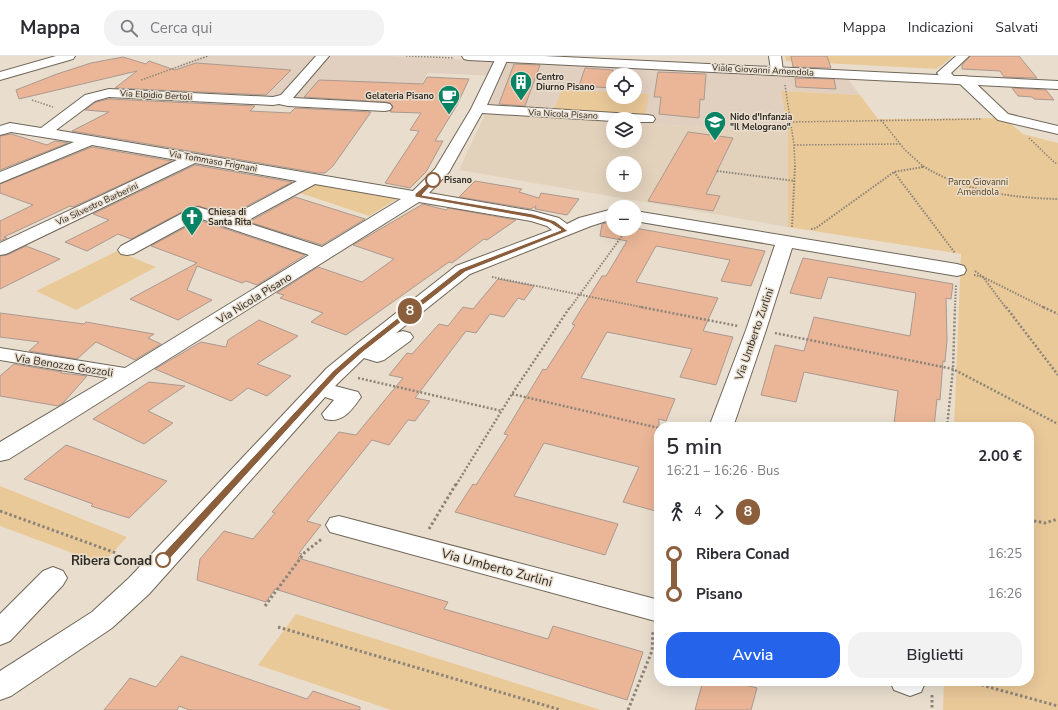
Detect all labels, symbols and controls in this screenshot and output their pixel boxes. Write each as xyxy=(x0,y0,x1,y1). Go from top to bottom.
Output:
search box xyxy=(104,10,384,46)
text: Mappa xyxy=(20,15,80,41)
icon: search xyxy=(118,17,140,39)
text: Cerca qui xyxy=(150,18,212,38)
text: Mappa xyxy=(843,18,886,37)
text: Indicazioni xyxy=(908,18,973,37)
text: Salvati xyxy=(995,18,1038,37)
street label: Viale Giovanni Amendola xyxy=(711,61,815,79)
map controls xyxy=(606,68,642,236)
button: locate xyxy=(606,68,642,104)
building icon: Centro Diurno Pisano xyxy=(508,69,534,102)
place label: Centro Diurno Pisano xyxy=(536,71,595,93)
cafe icon: Gelateria Pisano xyxy=(436,83,462,116)
street label: Via Elpidio Bertoli xyxy=(119,87,192,103)
place label: Gelateria Pisano xyxy=(365,90,434,102)
street label: Via Nicola Pisano xyxy=(527,106,598,122)
school or university icon: Nido d'Infanzia "Il Melograno" xyxy=(702,109,728,142)
place label: Nido d'Infanzia "Il Melograno" xyxy=(730,111,792,133)
button: layers xyxy=(606,112,642,148)
street label: Via Tommaso Frignani xyxy=(167,147,258,175)
button: + xyxy=(606,156,642,192)
marker: Pisano xyxy=(425,172,441,188)
place label: Pisano xyxy=(444,174,472,186)
park label: Parco Giovanni Amendola xyxy=(948,176,1008,198)
street label: Via Silvestro Barberini xyxy=(53,180,140,229)
button: − xyxy=(606,200,642,236)
church icon: Chiesa di Santa Rita xyxy=(179,204,205,237)
place label: Chiesa di Santa Rita xyxy=(208,206,252,228)
street label: Via Nicola Pisano xyxy=(213,269,294,328)
street label: Via Umberto Zurlini xyxy=(731,286,777,383)
line badge: 8 xyxy=(397,298,423,324)
text: 8 xyxy=(406,301,414,320)
street label: Via Benozzo Gozzoli xyxy=(13,350,114,381)
text: 5 min xyxy=(666,432,722,462)
text: 2.00 € xyxy=(978,446,1022,466)
text: 16:21 – 16:26 · Bus xyxy=(666,462,780,480)
icon: walk xyxy=(666,501,688,523)
icon: forward xyxy=(708,501,730,523)
text: 8 xyxy=(744,502,752,521)
text: 4 xyxy=(694,503,702,521)
street label: Via Umberto Zurlini xyxy=(438,544,554,591)
text: Ribera Conad xyxy=(696,544,790,564)
text: 16:25 xyxy=(988,545,1022,563)
place label: Ribera Conad xyxy=(71,552,152,570)
marker: Ribera Conad xyxy=(155,552,171,568)
text: Pisano xyxy=(696,584,743,604)
text: 16:26 xyxy=(988,585,1022,603)
button: Avvia xyxy=(666,632,840,678)
button: Biglietti xyxy=(848,632,1022,678)

